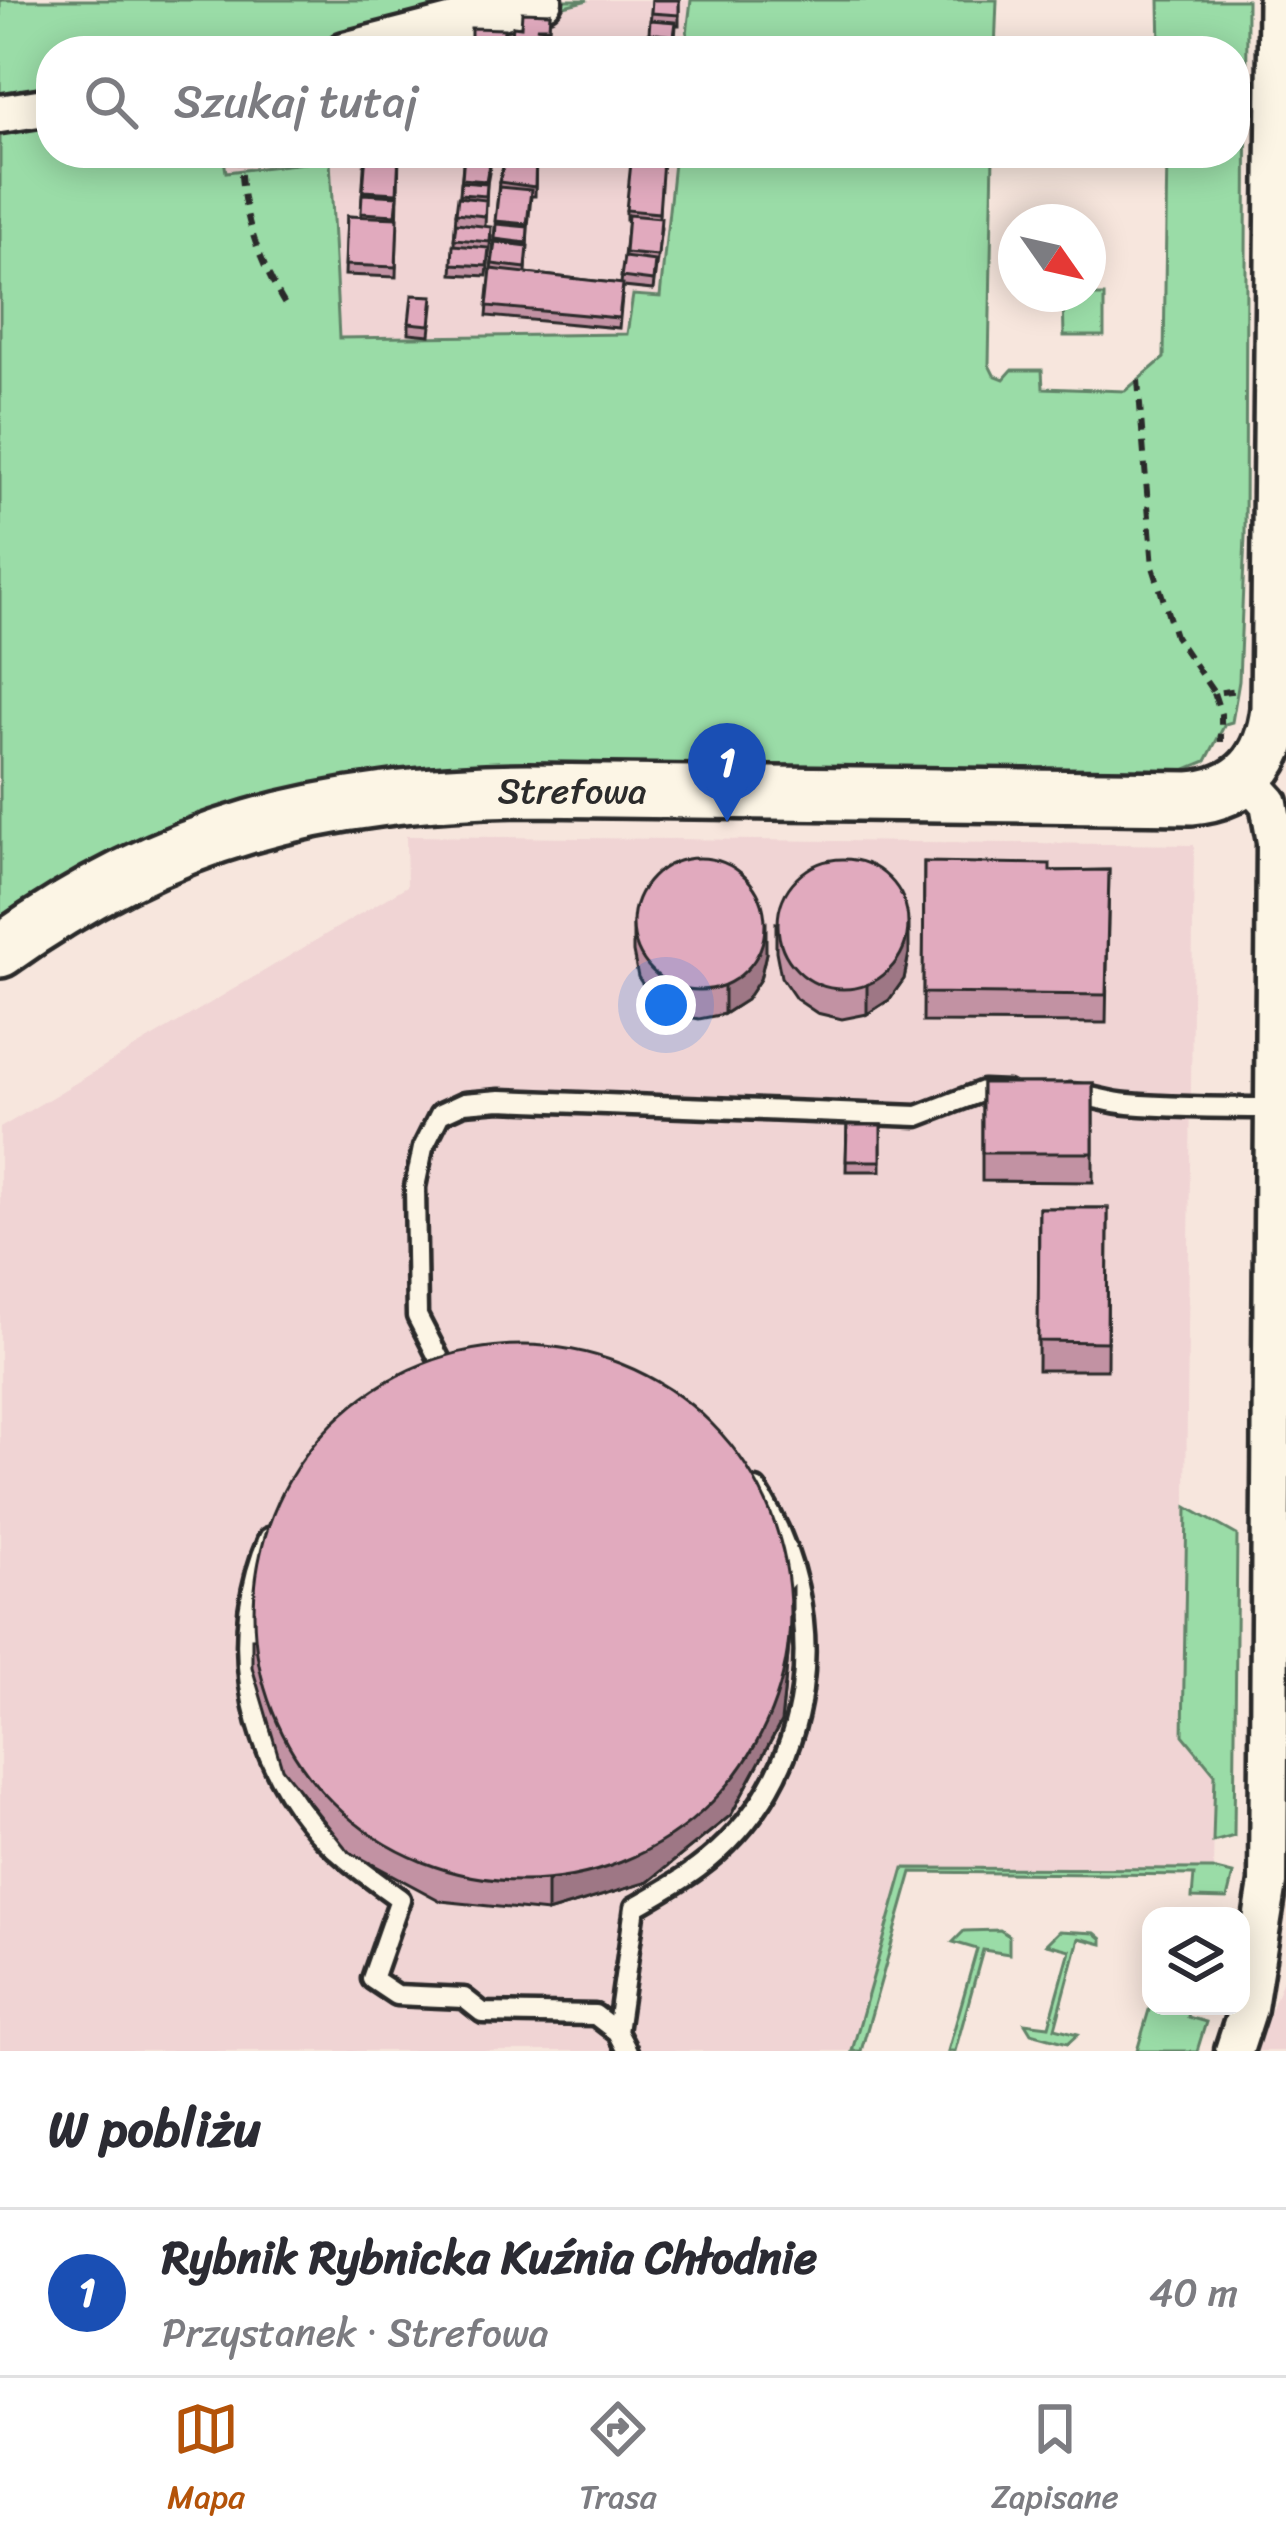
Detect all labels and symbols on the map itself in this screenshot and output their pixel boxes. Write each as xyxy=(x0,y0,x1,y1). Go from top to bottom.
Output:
north arrow xyxy=(998,204,1106,312)
pin: 1 xyxy=(688,723,766,822)
street label: Strefowa xyxy=(498,759,646,823)
your location xyxy=(636,975,696,1035)

